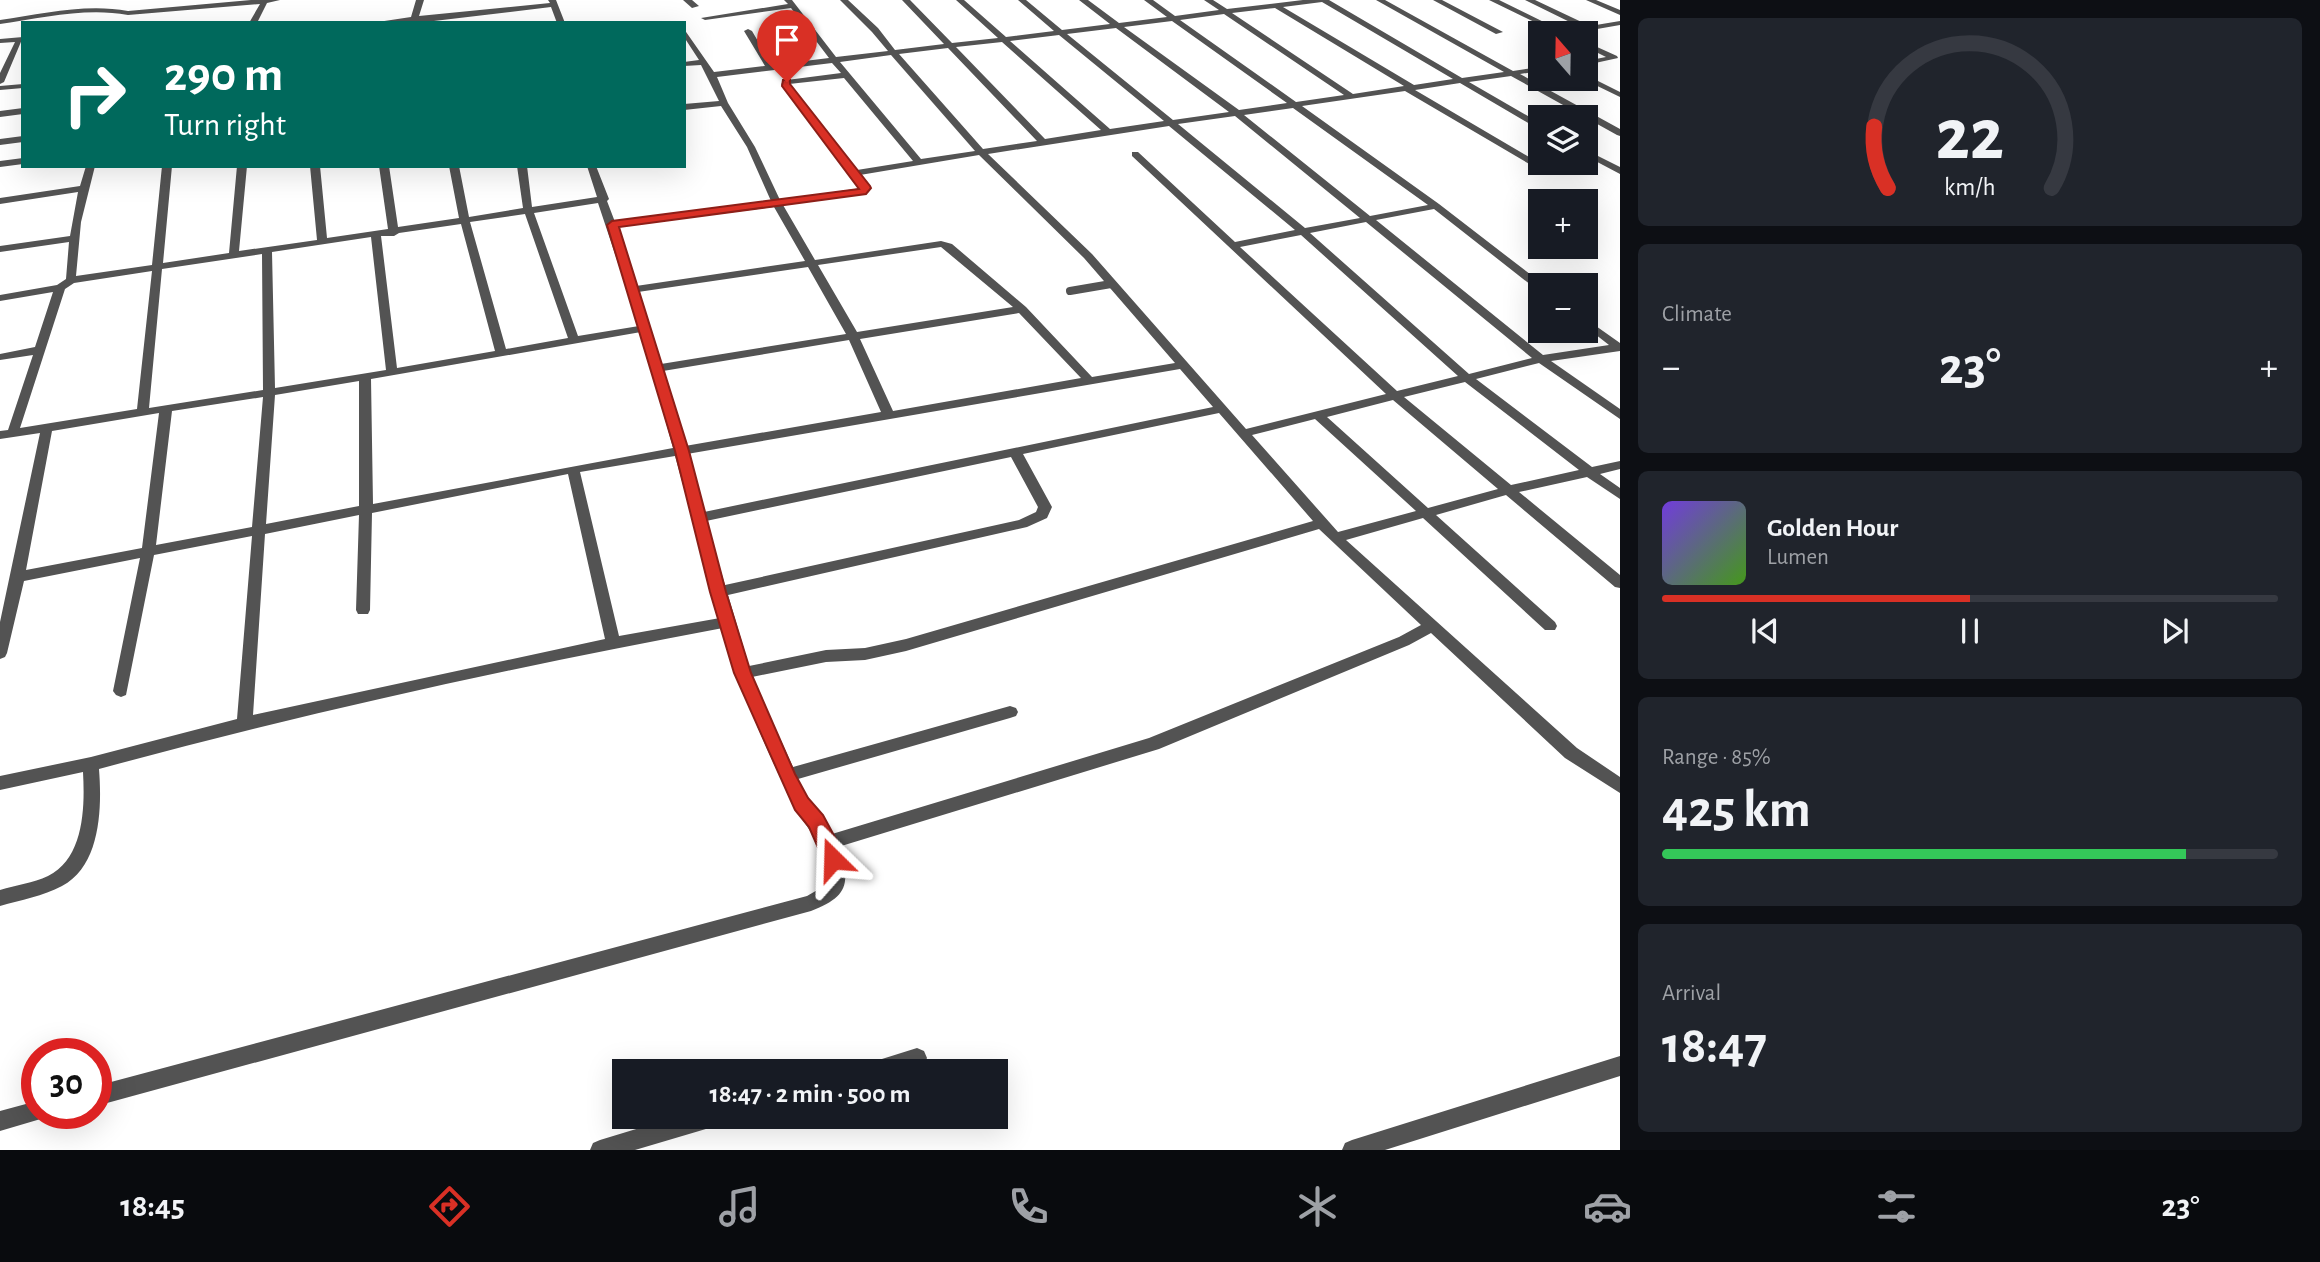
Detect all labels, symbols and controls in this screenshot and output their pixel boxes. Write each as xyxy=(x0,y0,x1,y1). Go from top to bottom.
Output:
pin xyxy=(757,10,817,82)
icon: arrive xyxy=(768,21,806,59)
north arrow xyxy=(1528,21,1598,91)
map controls xyxy=(1528,21,1598,343)
icon: right xyxy=(49,49,140,140)
text: 290 m xyxy=(164,51,283,100)
text: 22 xyxy=(1936,101,2004,174)
button: layers xyxy=(1528,105,1598,175)
text: Turn right xyxy=(164,109,286,141)
text: km/h xyxy=(1944,175,1996,200)
button: + xyxy=(1528,189,1598,259)
button: − xyxy=(1528,273,1598,343)
text: Climate xyxy=(1662,303,1732,326)
text: 23° xyxy=(1939,341,2001,393)
text: − xyxy=(1662,349,1680,387)
text: + xyxy=(2260,349,2278,387)
text: Golden Hour xyxy=(1767,515,1898,541)
text: Lumen xyxy=(1767,546,1829,569)
icon: previous xyxy=(1746,612,1784,650)
icon: pause xyxy=(1951,612,1989,650)
icon: next xyxy=(2156,612,2194,650)
text: Range · 85% xyxy=(1662,746,1771,769)
text: 425 km xyxy=(1662,784,1811,836)
position arrow xyxy=(796,822,870,896)
text: Arrival xyxy=(1662,982,1721,1005)
text: 18:47 xyxy=(1662,1020,1767,1072)
speed limit sign: 30 xyxy=(21,1038,112,1129)
text: 18:47 · 2 min · 500 m xyxy=(710,1081,910,1107)
icon: directions xyxy=(425,1182,474,1231)
icon: music xyxy=(715,1182,764,1231)
icon: phone xyxy=(1004,1182,1053,1231)
icon: climate xyxy=(1293,1182,1342,1231)
icon: car xyxy=(1583,1182,1632,1231)
icon: filters xyxy=(1872,1182,1921,1231)
text: 18:45 xyxy=(120,1190,185,1222)
text: 23° xyxy=(2161,1190,2200,1222)

